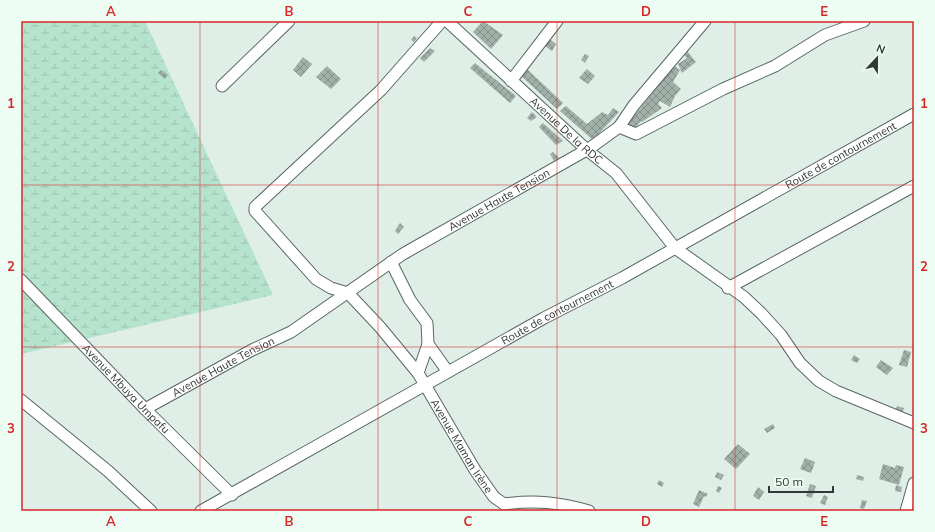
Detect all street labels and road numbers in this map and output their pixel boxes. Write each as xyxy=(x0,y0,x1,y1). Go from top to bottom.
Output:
street label: Avenue De la RDC xyxy=(527,94,606,167)
street label: Route de contournement xyxy=(783,118,899,192)
street label: Avenue Haute Tension xyxy=(446,165,552,234)
street label: Route de contournement xyxy=(499,277,616,348)
street label: Avenue Haute Tension xyxy=(169,334,277,400)
street label: Avenue Mbuya Umpafu xyxy=(79,341,173,436)
street label: Avenue Maman Irène xyxy=(428,396,496,496)

